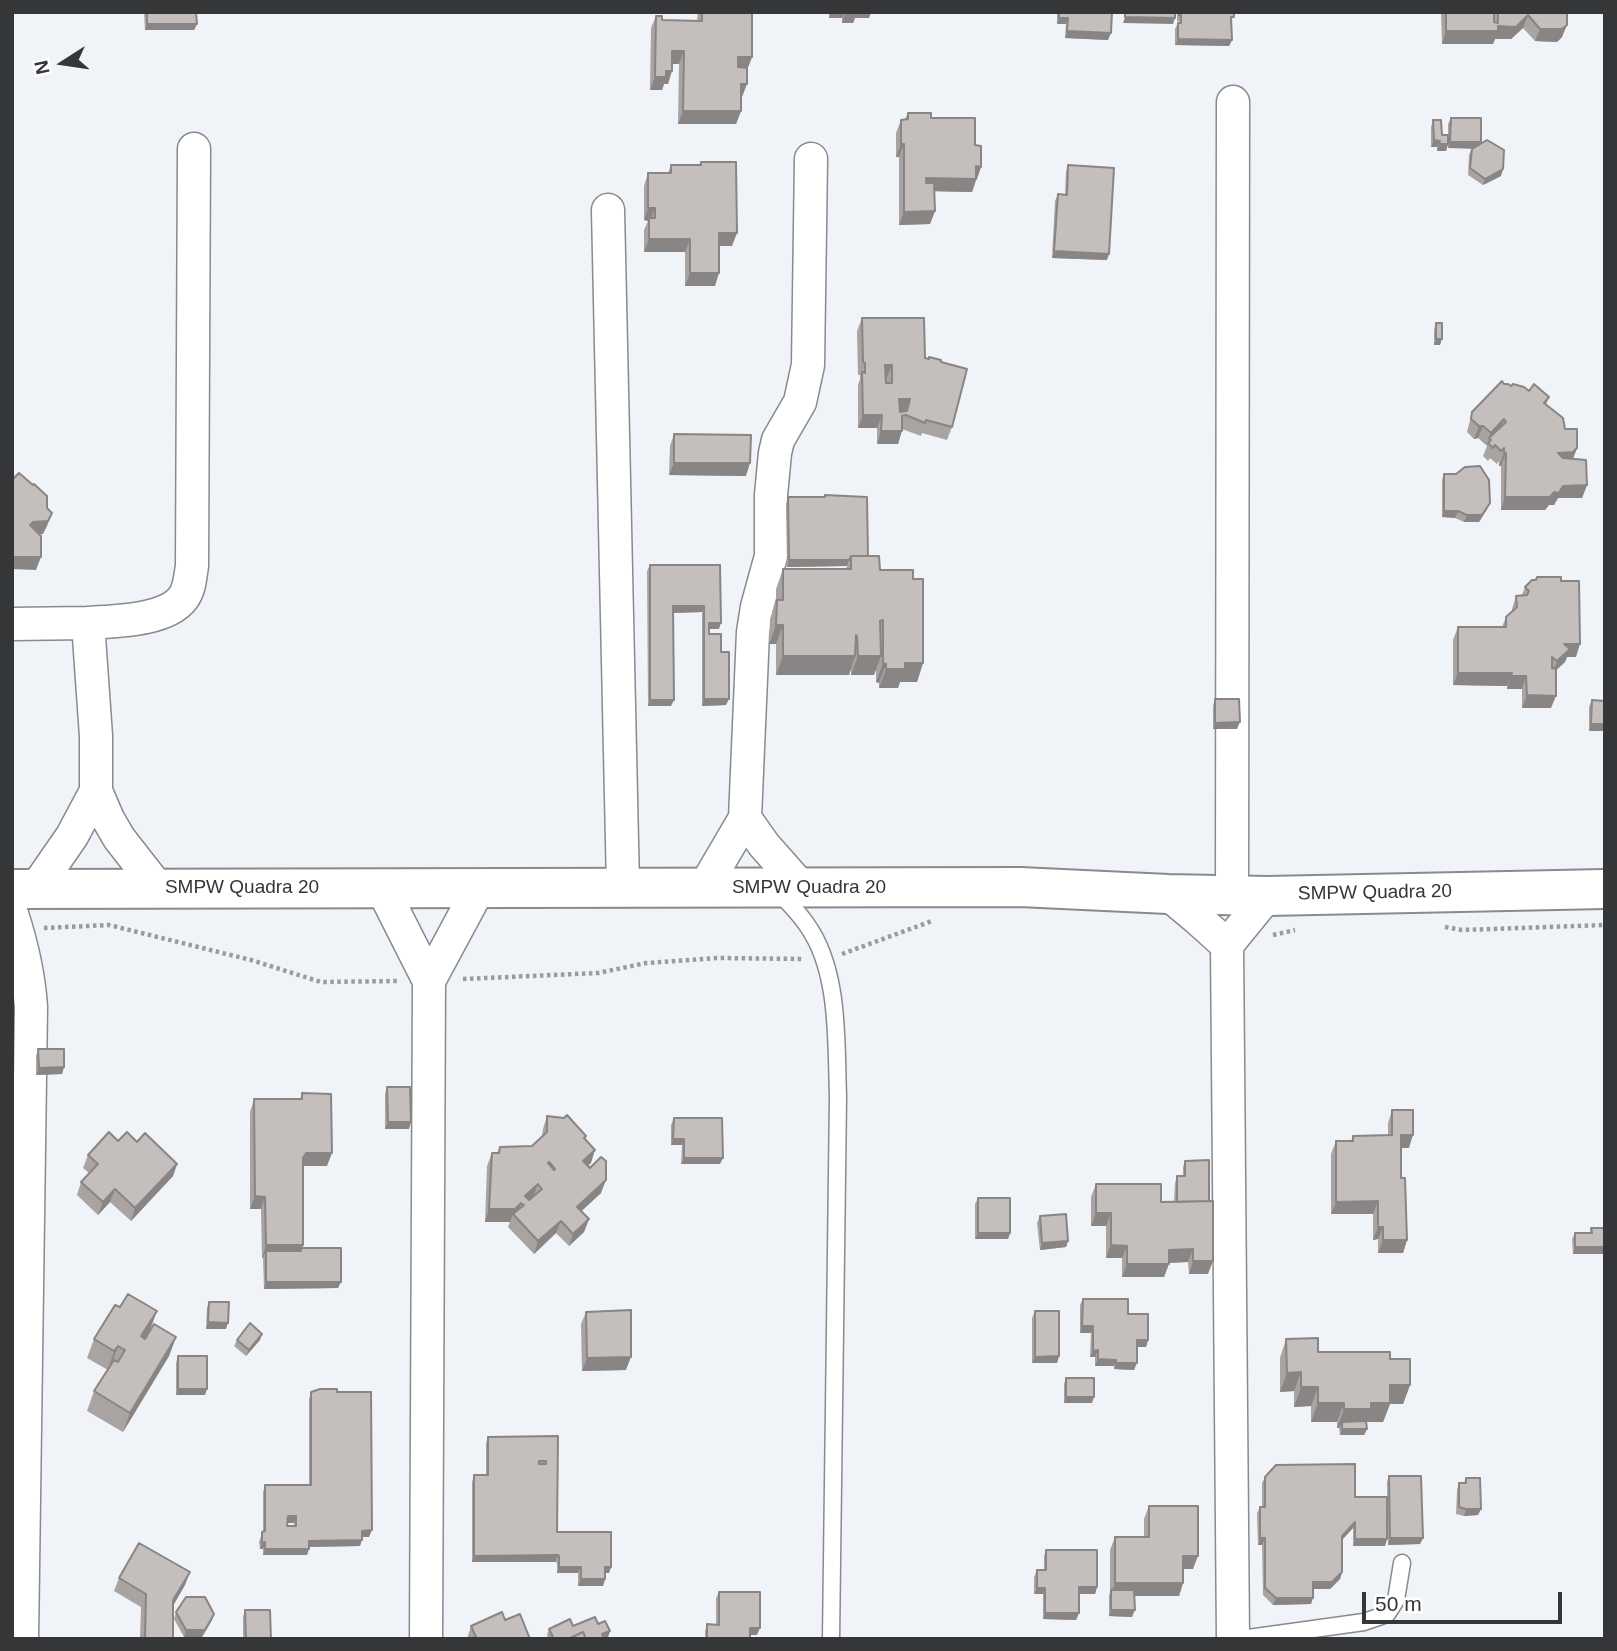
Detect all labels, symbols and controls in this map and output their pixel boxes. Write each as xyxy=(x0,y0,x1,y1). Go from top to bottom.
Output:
north arrow xyxy=(28,28,98,98)
text: N xyxy=(30,59,54,76)
street label: SMPW Quadra 20 xyxy=(165,877,319,899)
street label: SMPW Quadra 20 xyxy=(732,877,886,899)
street label: SMPW Quadra 20 xyxy=(1298,880,1452,906)
scale bar xyxy=(1365,1578,1564,1622)
text: 50 m xyxy=(1375,1592,1422,1615)

